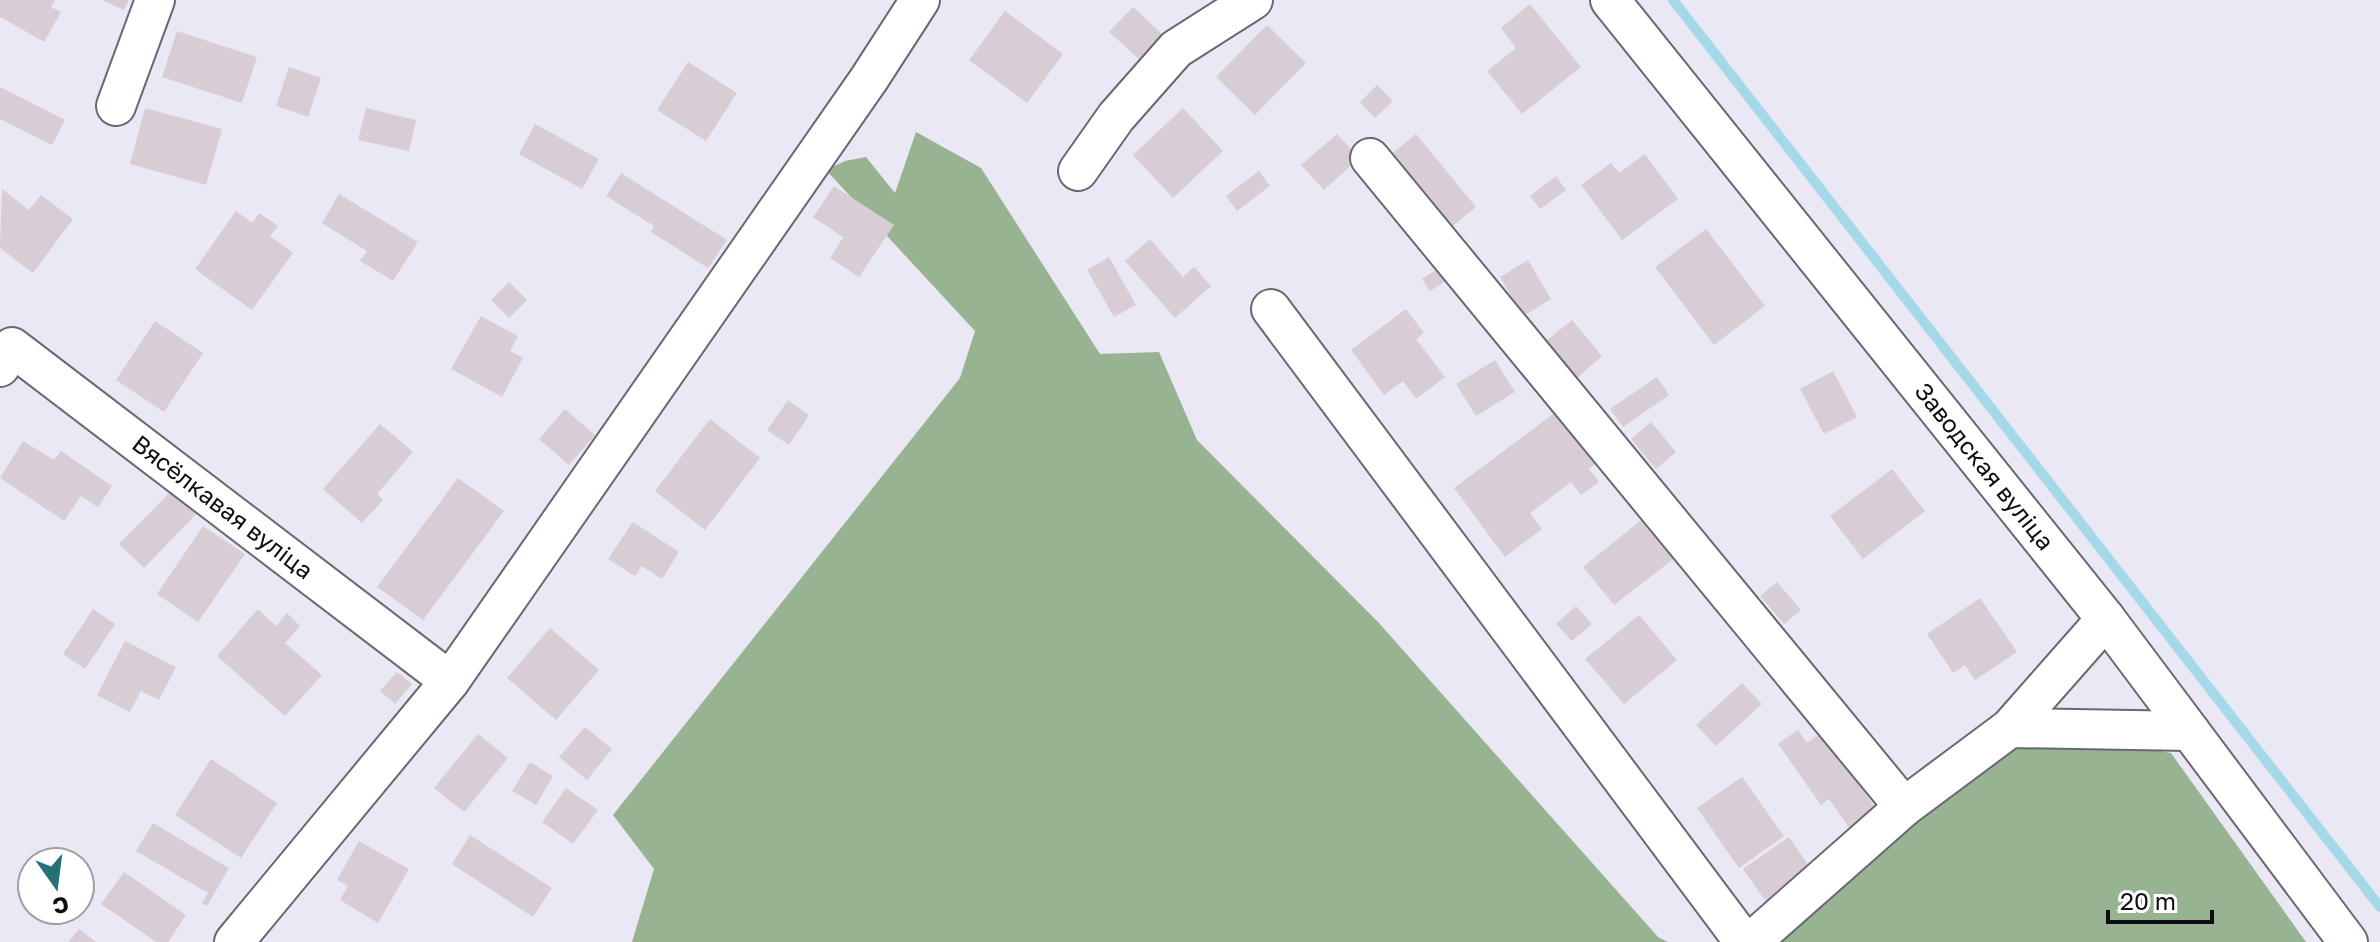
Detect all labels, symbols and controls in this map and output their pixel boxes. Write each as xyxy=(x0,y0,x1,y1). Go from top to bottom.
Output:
street label: Заводская вуліца xyxy=(1909,376,2061,555)
street label: Вясёлкавая вуліца xyxy=(127,428,319,584)
north arrow xyxy=(16,846,96,926)
scale bar xyxy=(2108,874,2212,924)
text: 20 m xyxy=(2120,886,2176,915)
text: С xyxy=(50,891,72,921)

